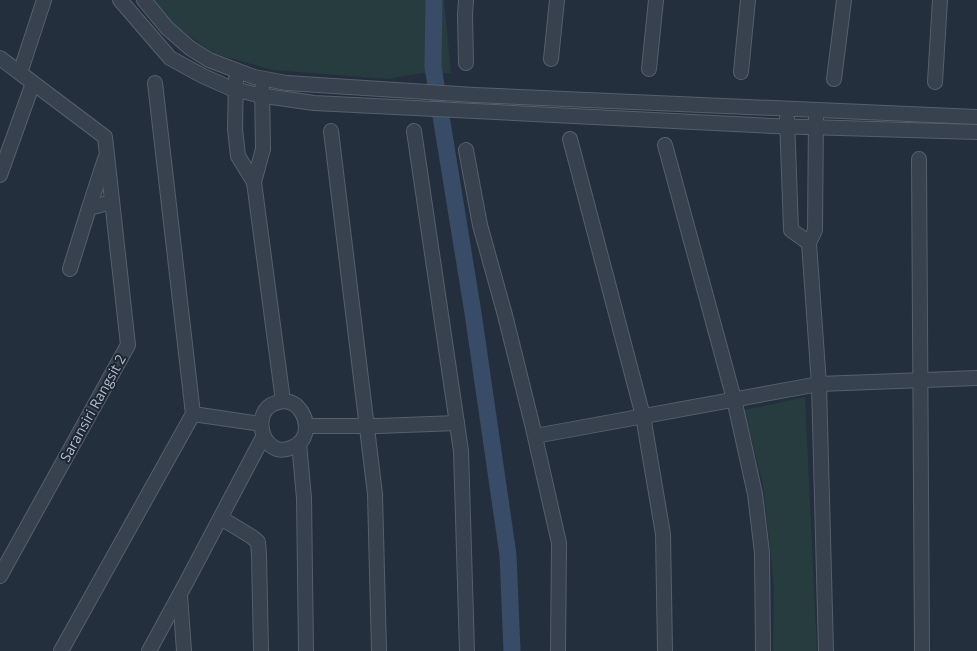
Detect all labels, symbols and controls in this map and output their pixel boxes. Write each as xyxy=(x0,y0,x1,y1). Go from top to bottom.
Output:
street label: Saransiri Rangsit 2 xyxy=(55,351,130,465)

